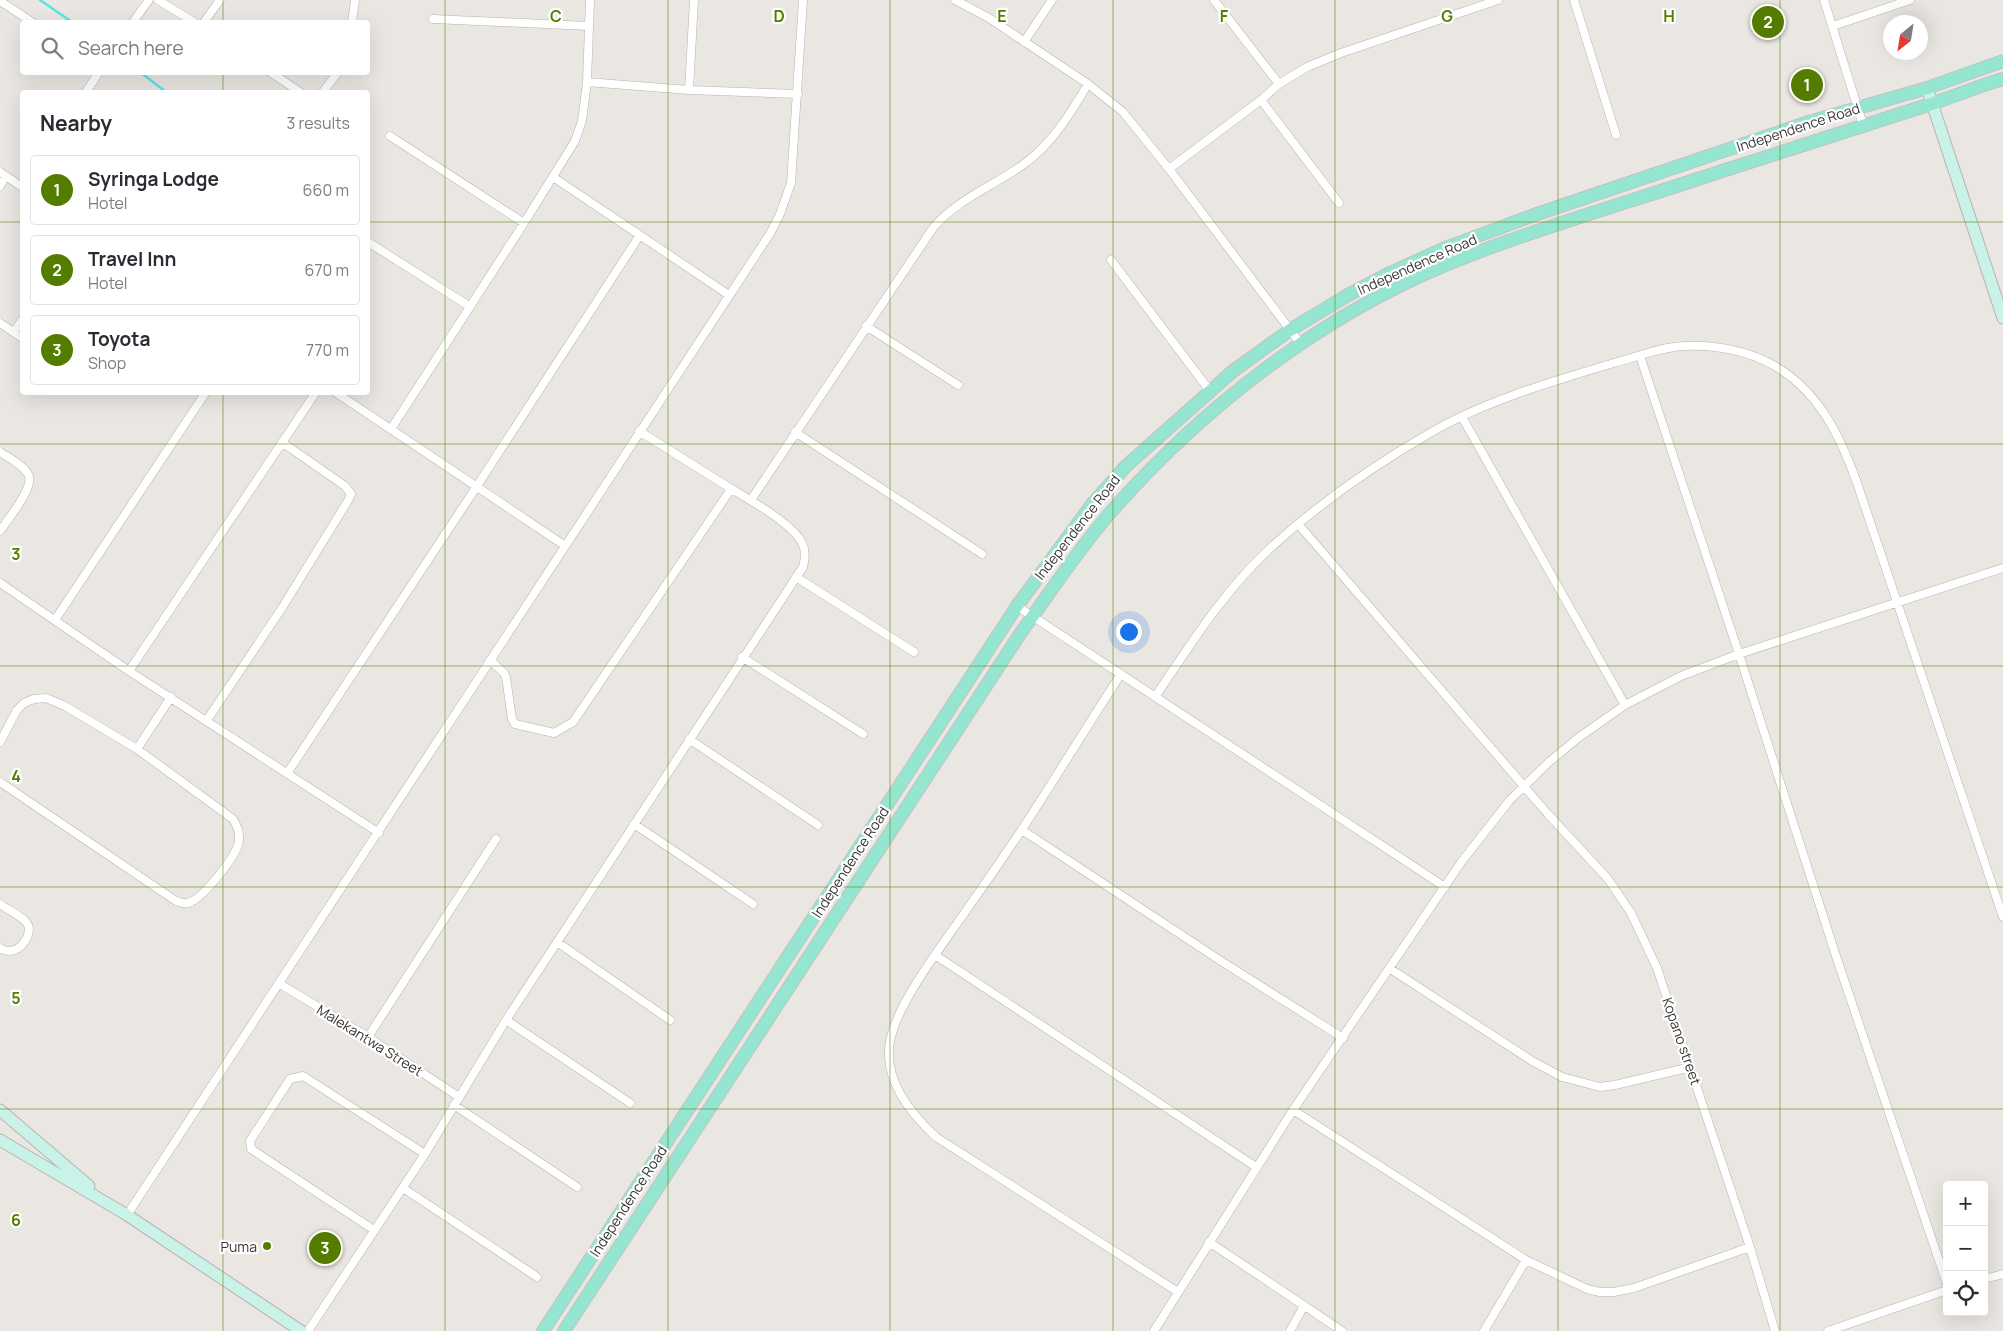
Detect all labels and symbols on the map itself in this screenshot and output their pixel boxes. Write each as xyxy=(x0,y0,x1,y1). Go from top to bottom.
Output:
pin: 2 xyxy=(1752,3,1784,41)
text: C xyxy=(550,5,562,27)
text: D xyxy=(773,5,785,27)
text: E xyxy=(997,5,1007,27)
text: F xyxy=(1220,5,1229,27)
text: G xyxy=(1441,5,1453,27)
text: H xyxy=(1663,5,1675,27)
north arrow xyxy=(1883,15,1928,60)
pin: 1 xyxy=(1791,66,1823,104)
street label: Independence Road xyxy=(1734,98,1862,156)
street label: Independence Road xyxy=(1354,229,1480,299)
street label: Independence Road xyxy=(1030,470,1124,584)
text: 3 xyxy=(11,543,21,565)
your location xyxy=(1116,619,1142,645)
text: 4 xyxy=(11,765,21,787)
street label: Independence Road xyxy=(807,803,893,921)
text: 5 xyxy=(11,987,21,1009)
street label: Kopano street xyxy=(1658,995,1706,1088)
street label: Malekantwa Street xyxy=(313,1000,427,1080)
street label: Independence Road xyxy=(585,1142,671,1260)
text: 6 xyxy=(11,1209,21,1231)
pin: 3 xyxy=(309,1229,341,1267)
place label: Puma xyxy=(221,1237,257,1256)
marker: Puma xyxy=(261,1240,273,1252)

